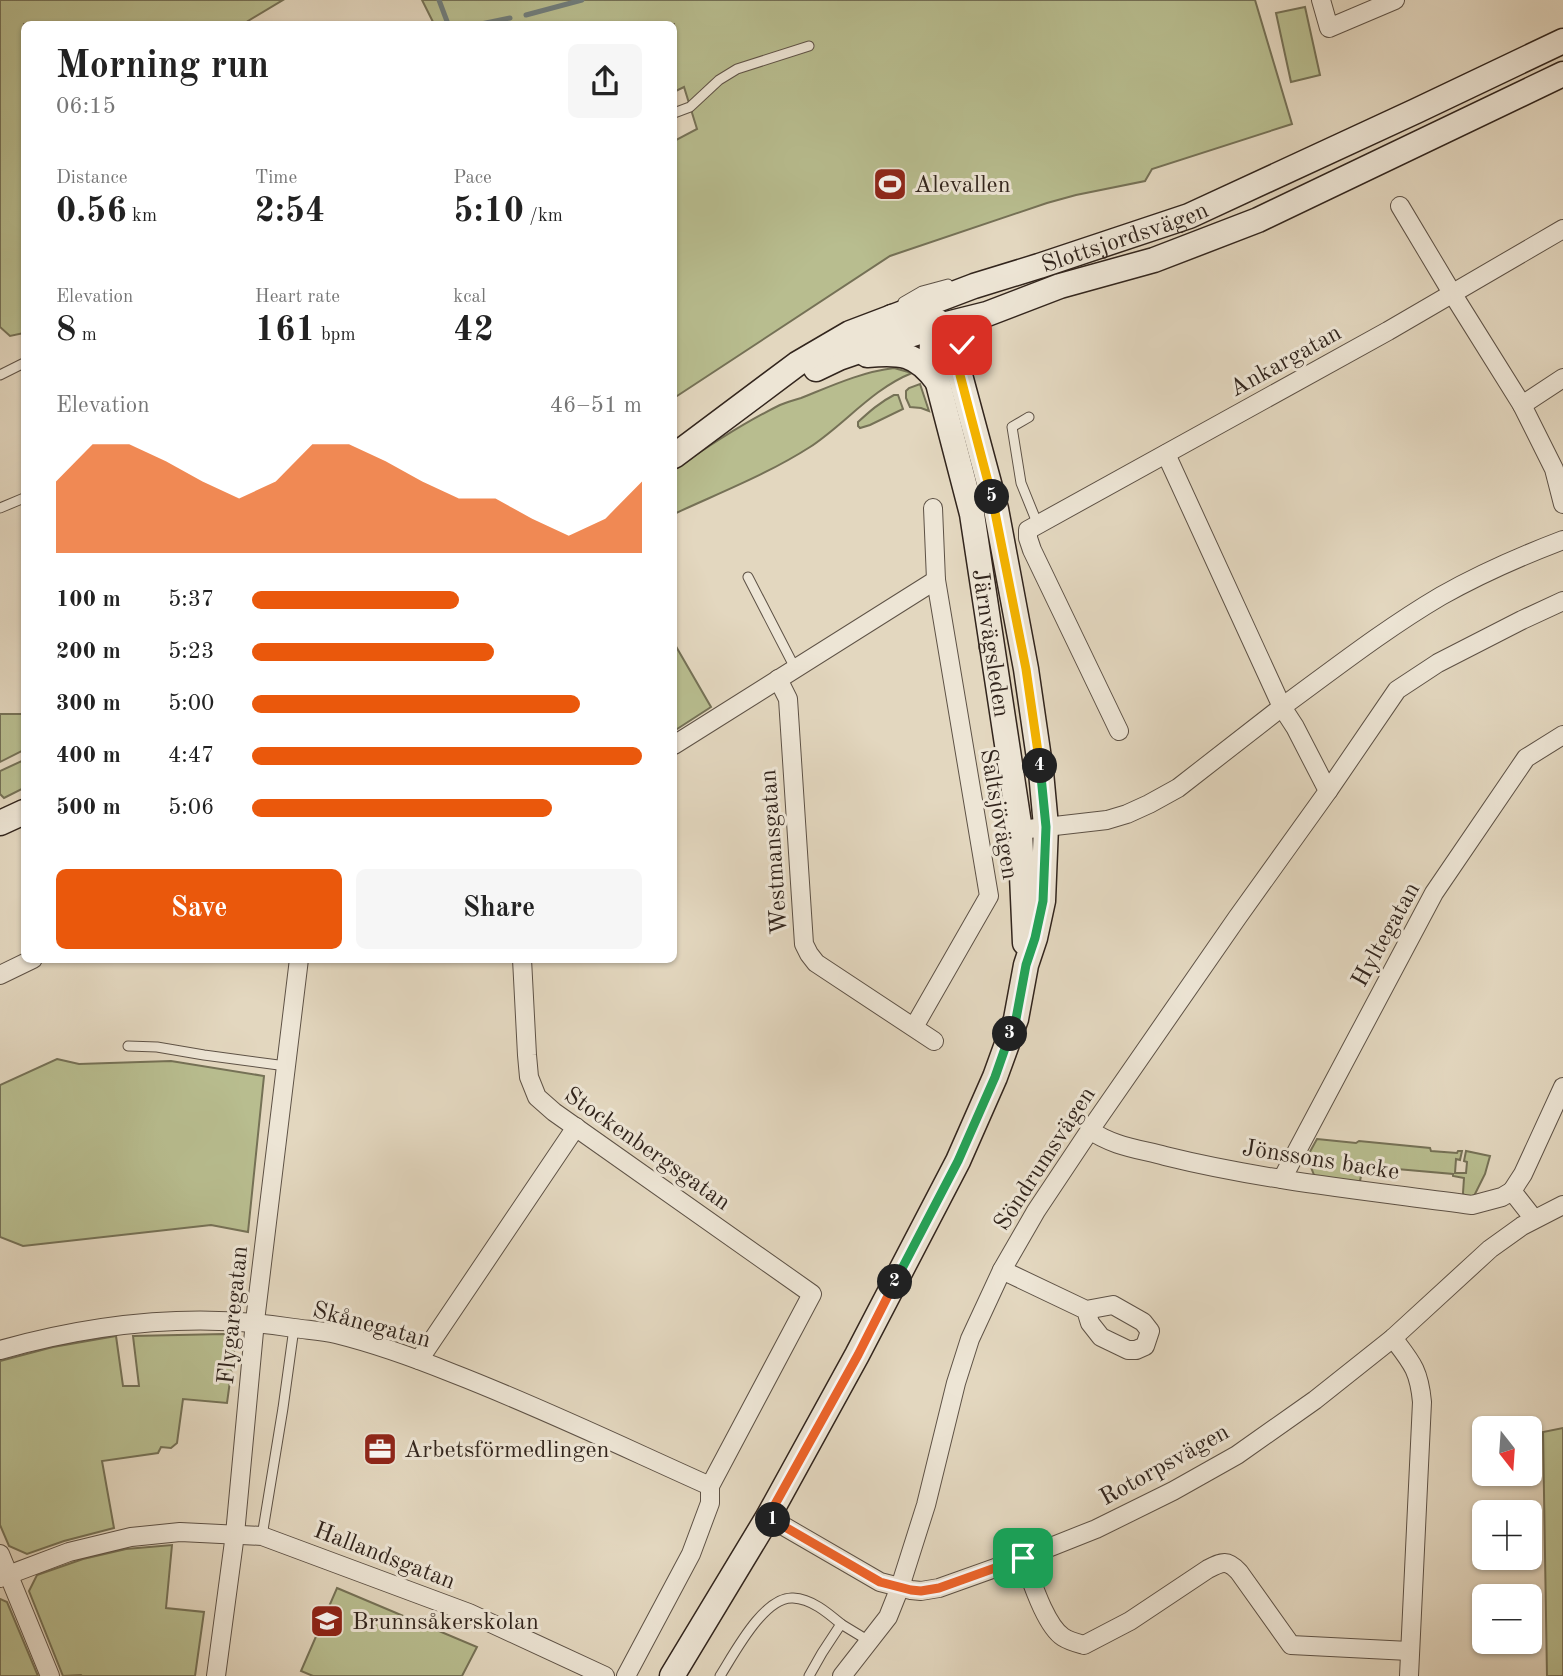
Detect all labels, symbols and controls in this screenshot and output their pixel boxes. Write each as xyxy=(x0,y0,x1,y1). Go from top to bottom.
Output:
button: share xyxy=(568,44,642,118)
text: Morning run xyxy=(56,48,269,86)
text: 06:15 xyxy=(56,95,116,118)
sports icon: Alevallen xyxy=(871,165,909,203)
text: Distance xyxy=(56,169,128,188)
text: Time xyxy=(255,169,297,188)
text: Pace xyxy=(453,169,492,188)
place label: Alevallen xyxy=(914,174,1011,198)
text: 0.56 xyxy=(56,194,127,229)
text: 2:54 xyxy=(255,194,325,229)
text: 5:10 xyxy=(453,194,524,229)
street label: Slottsjordsvägen xyxy=(1039,199,1213,278)
text: km xyxy=(127,207,157,226)
text: /km xyxy=(524,207,563,226)
text: Elevation xyxy=(56,288,133,307)
text: Heart rate xyxy=(255,288,340,307)
text: kcal xyxy=(453,288,486,307)
text: 8 xyxy=(56,313,76,348)
text: 161 xyxy=(255,313,316,348)
text: 42 xyxy=(453,313,494,348)
pin xyxy=(932,315,992,375)
street label: Ankargatan xyxy=(1226,321,1346,402)
text: m xyxy=(76,326,97,345)
text: bpm xyxy=(316,326,356,345)
icon: check xyxy=(943,326,981,364)
text: Elevation xyxy=(56,394,150,417)
text: 46–51 m xyxy=(550,394,642,417)
pin: 5 xyxy=(974,480,1010,514)
text: 5 xyxy=(986,487,997,506)
street label: Järnvägsleden xyxy=(967,567,1013,719)
text: 100 m xyxy=(56,588,121,611)
text: 5:37 xyxy=(168,588,214,611)
text: 200 m xyxy=(56,640,121,663)
text: 5:23 xyxy=(168,640,214,663)
text: 300 m xyxy=(56,692,121,715)
text: 5:00 xyxy=(168,692,214,715)
text: 400 m xyxy=(56,744,121,767)
text: 4:47 xyxy=(168,744,214,767)
street label: Saltsjövägen xyxy=(975,747,1021,882)
pin: 4 xyxy=(1023,748,1058,784)
text: 4 xyxy=(1034,756,1045,775)
street label: Westmansgatan xyxy=(757,768,793,935)
text: 500 m xyxy=(56,796,121,819)
text: 5:06 xyxy=(168,796,214,819)
button: Save xyxy=(56,869,342,949)
button: Share xyxy=(356,869,642,949)
street label: Hyltegatan xyxy=(1348,879,1425,991)
pin: 3 xyxy=(992,1016,1028,1052)
text: 3 xyxy=(1004,1024,1015,1043)
street label: Stockenbergsgatan xyxy=(559,1083,734,1216)
street label: Söndrumsvägen xyxy=(990,1083,1101,1235)
street label: Jönssons backe xyxy=(1240,1137,1401,1185)
street label: Flygaregatan xyxy=(215,1245,253,1386)
pin: 2 xyxy=(878,1264,912,1300)
text: 2 xyxy=(889,1272,900,1291)
street label: Skånegatan xyxy=(310,1299,433,1353)
north arrow xyxy=(1472,1416,1542,1486)
map controls xyxy=(1472,1416,1542,1654)
street label: Rotorpsvägen xyxy=(1096,1420,1234,1511)
office icon: Arbetsförmedlingen xyxy=(361,1430,399,1468)
place label: Arbetsförmedlingen xyxy=(404,1439,610,1463)
button: + xyxy=(1472,1500,1542,1570)
pin: 1 xyxy=(756,1502,790,1538)
text: 1 xyxy=(767,1510,778,1529)
street label: Hallandsgatan xyxy=(310,1519,458,1595)
pin xyxy=(993,1528,1053,1588)
icon: arrive xyxy=(1004,1539,1042,1577)
button: − xyxy=(1472,1584,1542,1654)
school or university icon: Brunnsåkerskolan xyxy=(308,1602,346,1640)
place label: Brunnsåkerskolan xyxy=(352,1611,539,1635)

